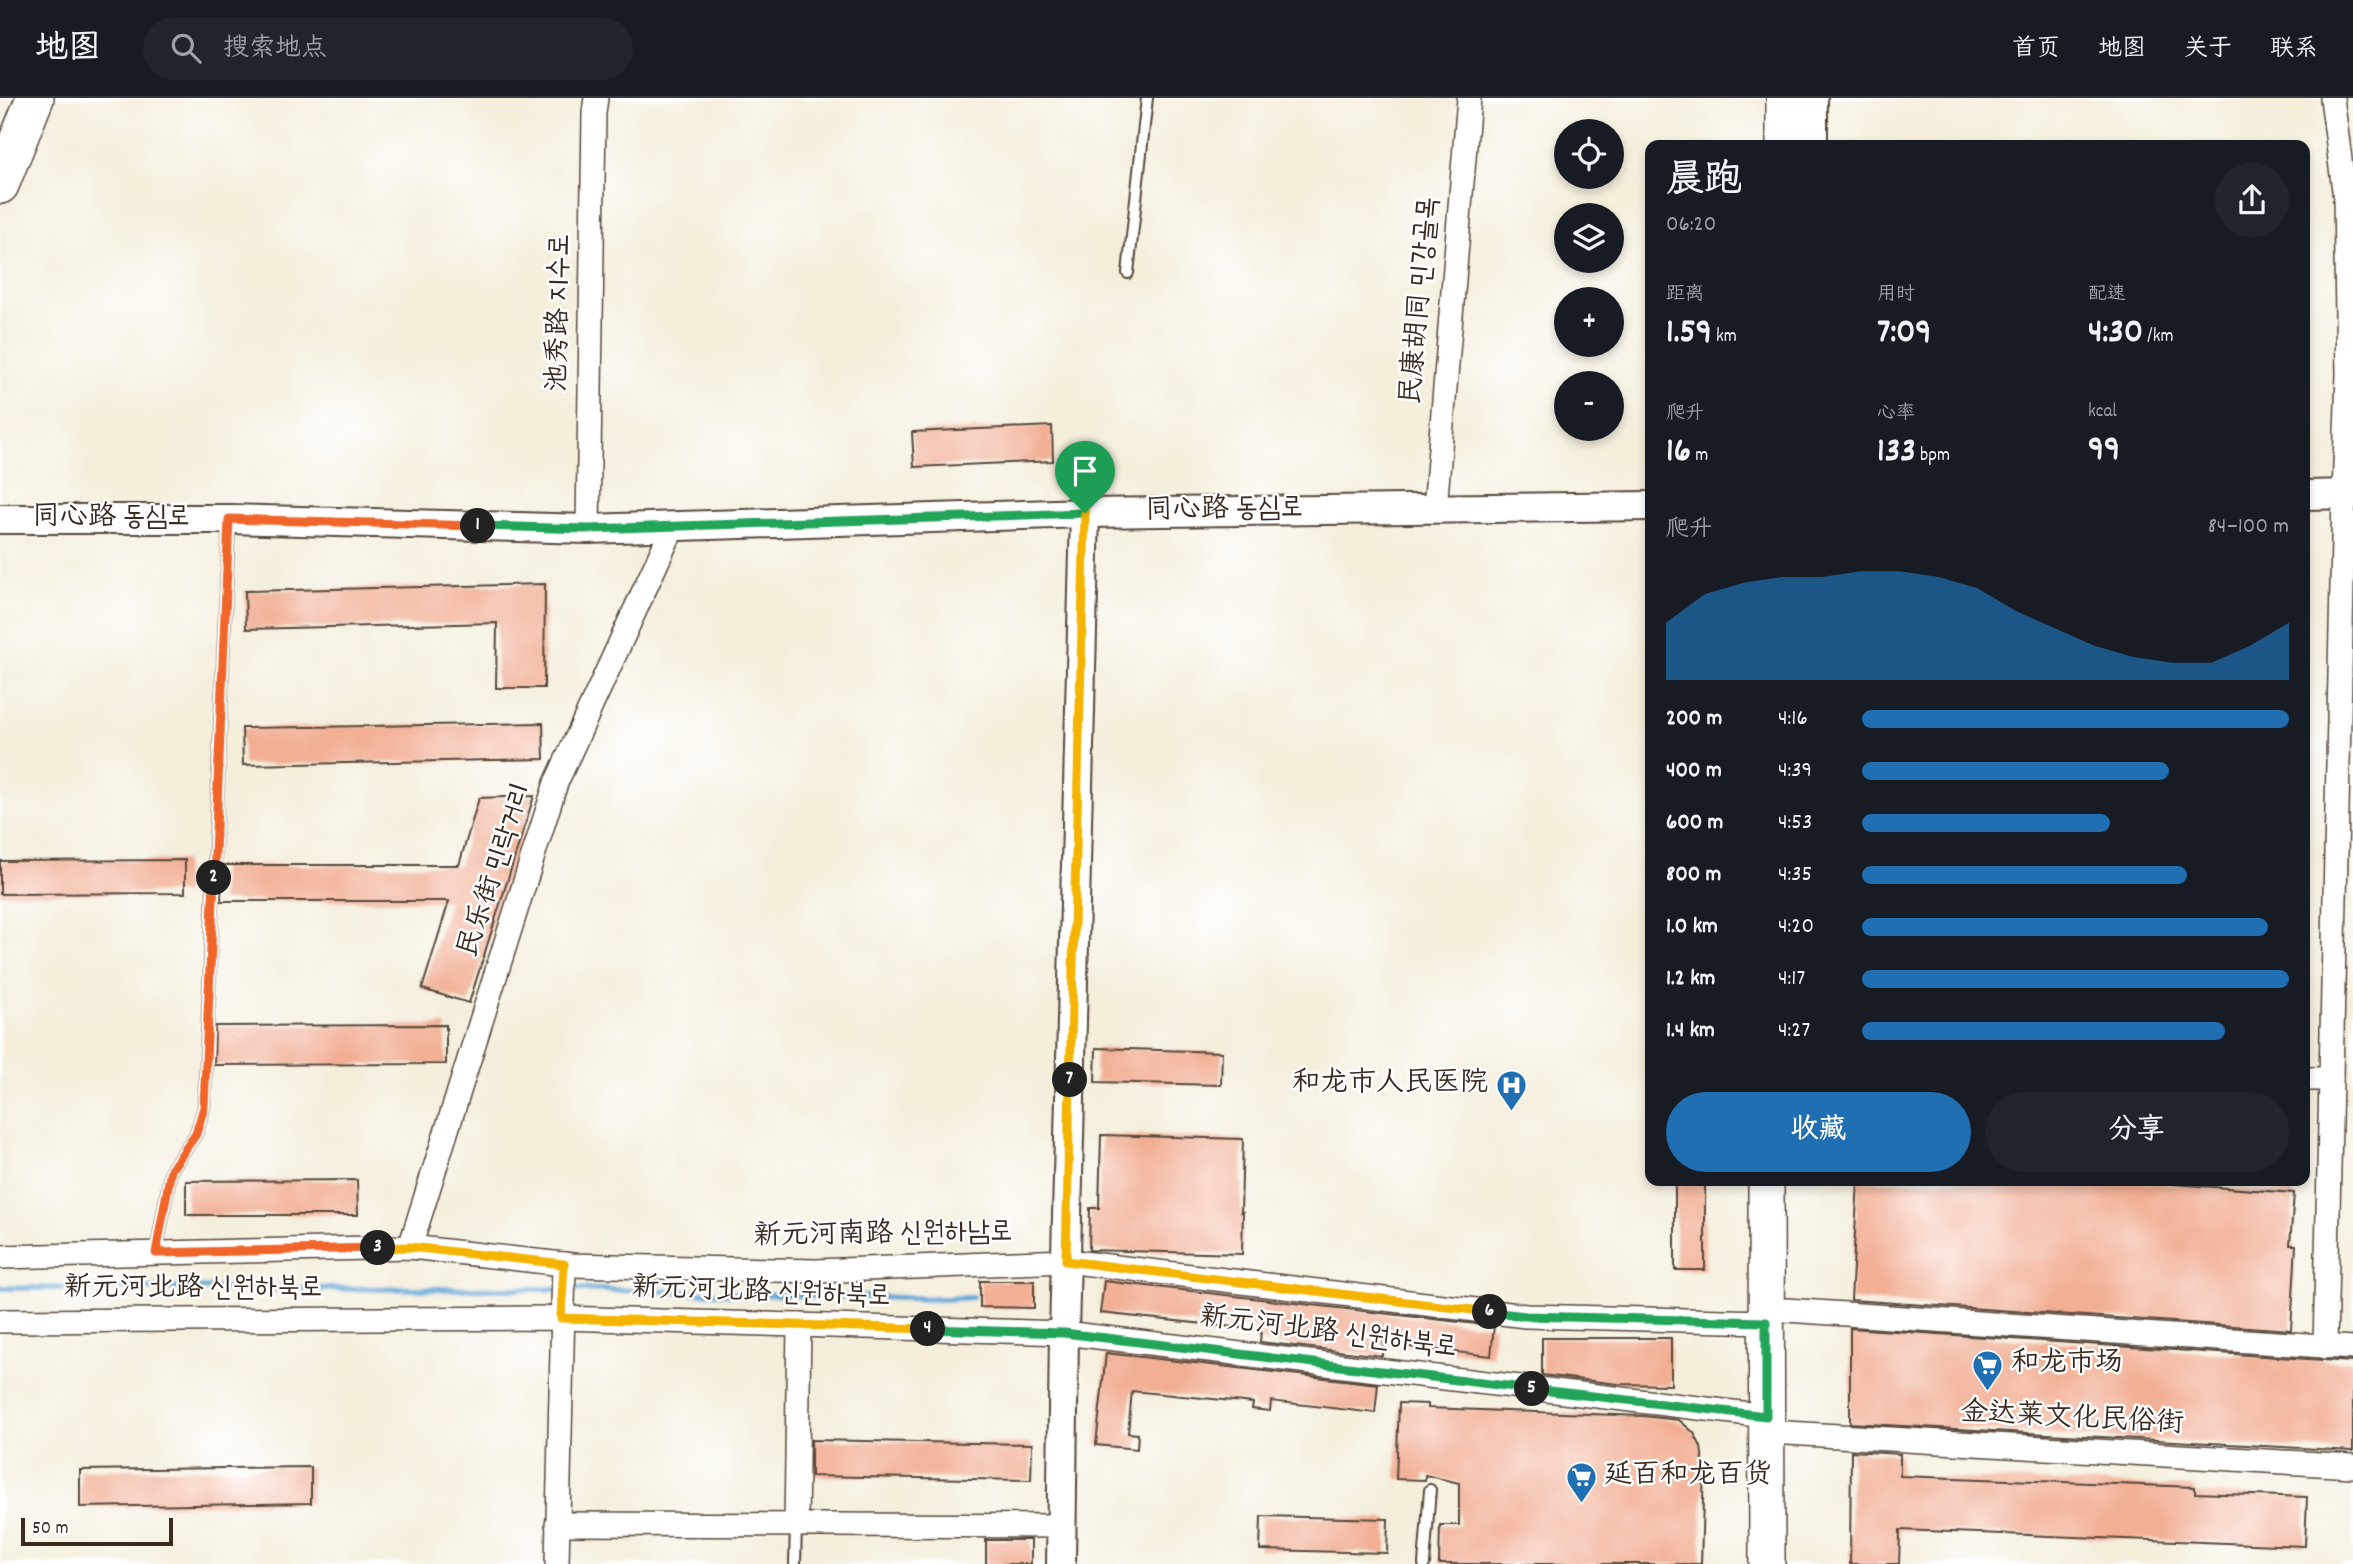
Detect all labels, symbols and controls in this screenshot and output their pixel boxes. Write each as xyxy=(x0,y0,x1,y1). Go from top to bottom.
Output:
search box xyxy=(143,17,633,80)
text: 地图 xyxy=(35,27,101,74)
icon: search xyxy=(167,29,205,67)
text: 搜索地点 xyxy=(223,31,327,68)
text: 首页 xyxy=(2012,33,2060,67)
text: 地图 xyxy=(2098,33,2146,67)
text: 关于 xyxy=(2184,33,2232,67)
text: 联系 xyxy=(2270,33,2318,67)
map controls xyxy=(1554,119,1624,441)
button: locate xyxy=(1554,119,1624,189)
text: 晨跑 xyxy=(1666,155,1742,210)
button: share xyxy=(2215,163,2289,237)
street label: 民康胡同 민강골목 xyxy=(1393,195,1451,407)
button: layers xyxy=(1554,203,1624,273)
text: 06:20 xyxy=(1666,209,1716,242)
street label: 池秀路 지수로 xyxy=(540,234,582,392)
text: 距离 xyxy=(1666,282,1704,309)
text: 用时 xyxy=(1877,282,1915,309)
text: 配速 xyxy=(2088,282,2126,309)
button: + xyxy=(1554,287,1624,357)
text: 1.59 xyxy=(1666,309,1712,359)
text: 7:09 xyxy=(1877,309,1931,359)
text: 4:30 xyxy=(2088,309,2143,359)
text: km xyxy=(1712,324,1737,351)
text: /km xyxy=(2143,324,2174,351)
button: − xyxy=(1554,371,1624,441)
text: kcal xyxy=(2088,399,2117,426)
text: 爬升 xyxy=(1666,401,1704,428)
text: 心率 xyxy=(1877,401,1915,428)
text: 99 xyxy=(2088,426,2120,476)
text: 16 xyxy=(1666,428,1691,478)
text: 133 xyxy=(1877,428,1916,478)
pin xyxy=(1055,441,1115,513)
text: m xyxy=(1691,443,1708,470)
text: bpm xyxy=(1916,443,1950,470)
icon: arrive xyxy=(1066,452,1104,490)
street label: 同心路 동심로 xyxy=(1145,490,1303,532)
street label: 同心路 동심로 xyxy=(32,499,190,539)
pin: 1 xyxy=(461,508,496,544)
text: 84–100 m xyxy=(2208,511,2289,544)
text: 1 xyxy=(475,512,480,539)
text: 爬升 xyxy=(1666,514,1712,547)
text: 200 m xyxy=(1666,703,1722,736)
text: 4:16 xyxy=(1778,703,1808,736)
text: 400 m xyxy=(1666,755,1722,788)
text: 4:39 xyxy=(1778,755,1812,788)
street label: 民乐街 민락거리 xyxy=(450,779,544,963)
text: 600 m xyxy=(1666,807,1723,840)
text: 4:53 xyxy=(1778,807,1812,840)
text: 800 m xyxy=(1666,859,1721,892)
text: 4:35 xyxy=(1778,859,1812,892)
pin: 2 xyxy=(196,860,232,896)
text: 2 xyxy=(209,864,218,891)
text: 1.0 km xyxy=(1666,911,1718,944)
text: 4:20 xyxy=(1778,911,1814,944)
text: 1.2 km xyxy=(1666,963,1715,996)
text: 4:17 xyxy=(1778,963,1805,996)
text: 1.4 km xyxy=(1666,1015,1715,1048)
text: 4:27 xyxy=(1778,1015,1810,1048)
pin: 7 xyxy=(1052,1062,1088,1098)
place label: 和龙市人民医院 xyxy=(1292,1065,1488,1105)
text: 7 xyxy=(1066,1066,1073,1093)
hospital icon: 和龙市人民医院 xyxy=(1494,1068,1528,1112)
button: 收藏 xyxy=(1666,1092,1971,1172)
button: 分享 xyxy=(1985,1092,2289,1172)
street label: 新元河南路 신원하남로 xyxy=(753,1214,1013,1258)
pin: 3 xyxy=(360,1230,396,1266)
text: 3 xyxy=(373,1234,382,1261)
street label: 新元河北路 신원하북로 xyxy=(631,1269,891,1319)
street label: 新元河北路 신원하북로 xyxy=(63,1270,323,1310)
pin: 6 xyxy=(1472,1294,1508,1330)
street label: 新元河北路 신원하북로 xyxy=(1197,1298,1459,1370)
text: 6 xyxy=(1485,1298,1494,1325)
pin: 4 xyxy=(911,1312,946,1346)
text: 4 xyxy=(924,1315,931,1342)
place label: 和龙市场 xyxy=(2011,1345,2123,1385)
supermarket icon: 和龙市场 xyxy=(1971,1348,2005,1392)
pin: 5 xyxy=(1514,1372,1550,1406)
text: 5 xyxy=(1527,1375,1536,1402)
street label: 金达莱文化民俗街 xyxy=(1959,1394,2185,1446)
place label: 延百和龙百货 xyxy=(1604,1457,1772,1497)
supermarket icon: 延百和龙百货 xyxy=(1564,1460,1598,1504)
scale bar xyxy=(21,1515,173,1547)
text: 50 m xyxy=(32,1516,69,1543)

